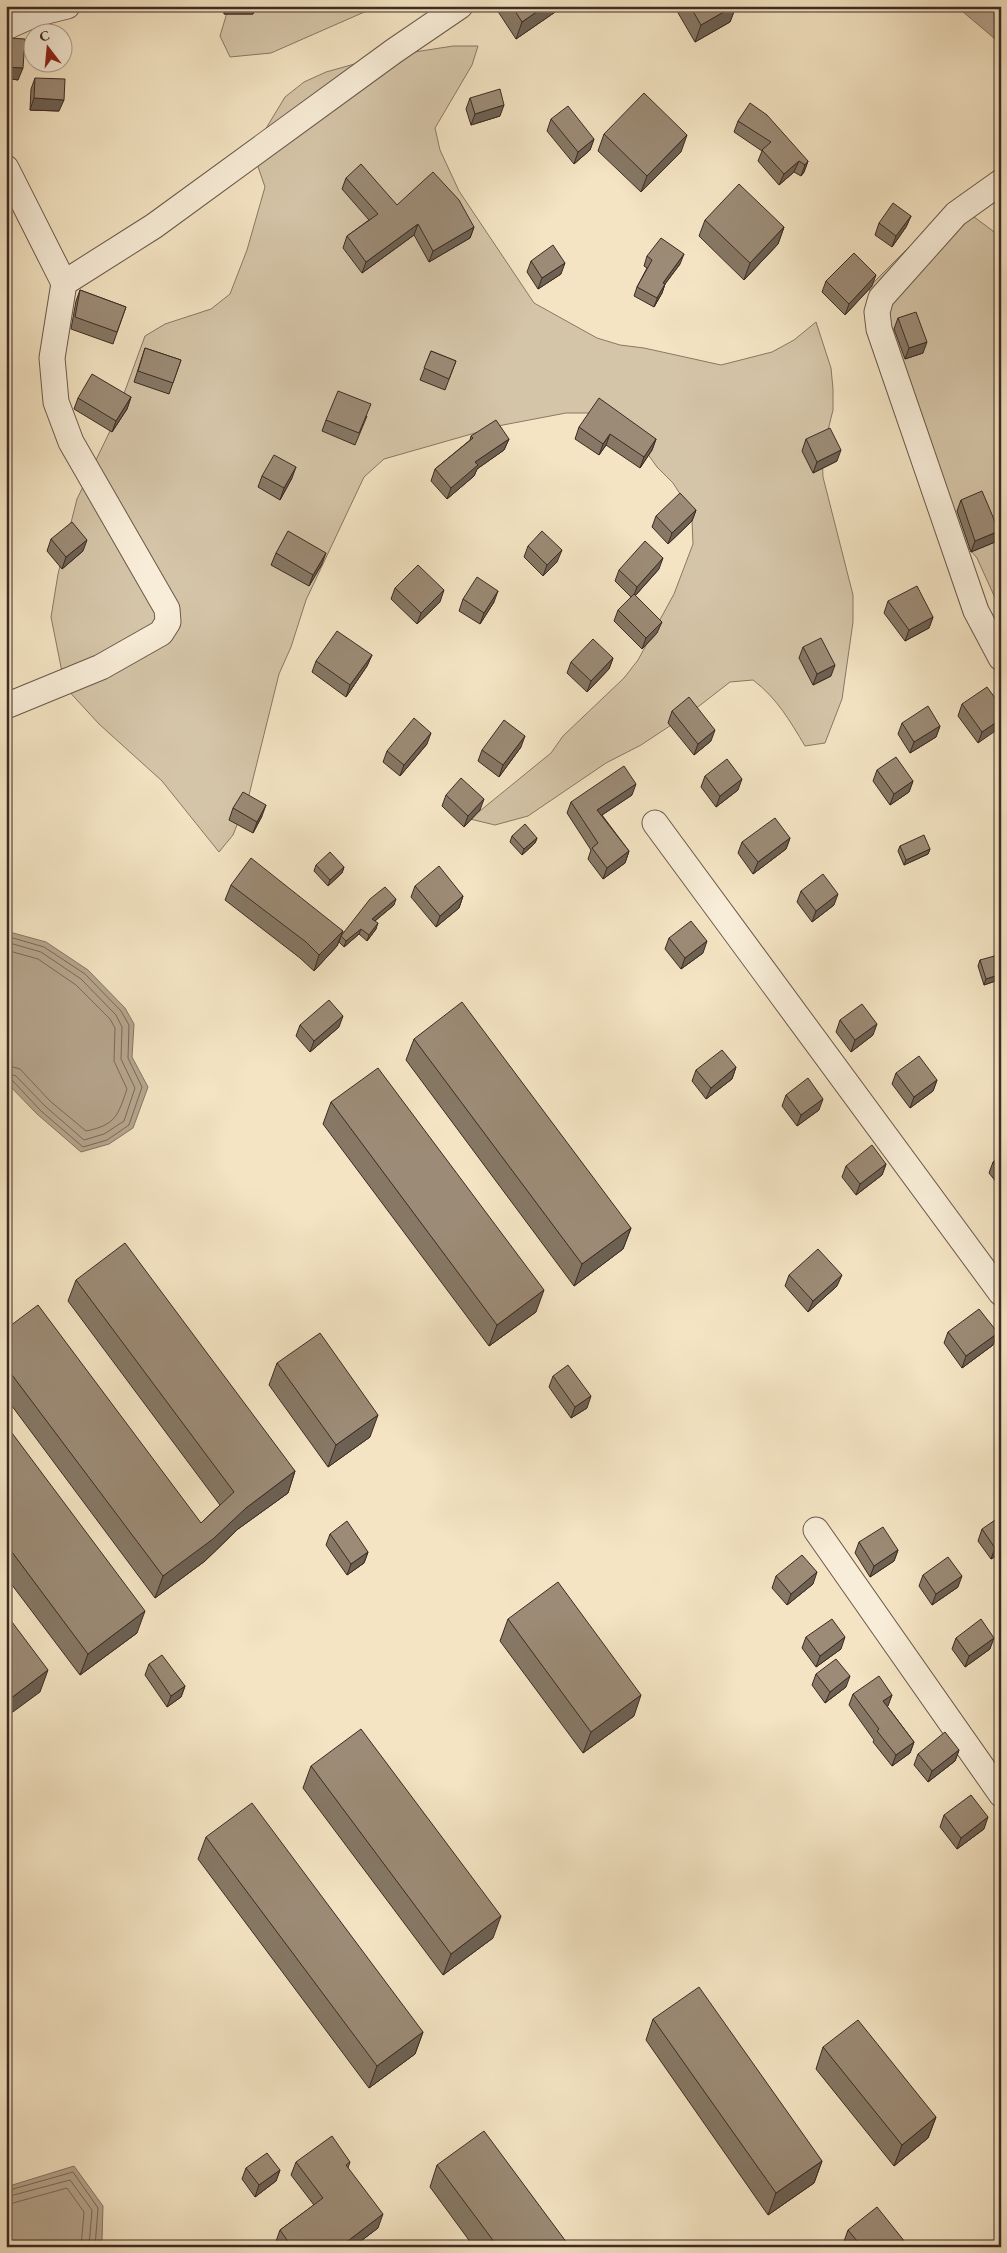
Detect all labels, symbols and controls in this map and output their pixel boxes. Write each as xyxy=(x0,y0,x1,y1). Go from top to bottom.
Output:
north arrow xyxy=(22,22,72,72)
text: С xyxy=(37,25,52,46)

